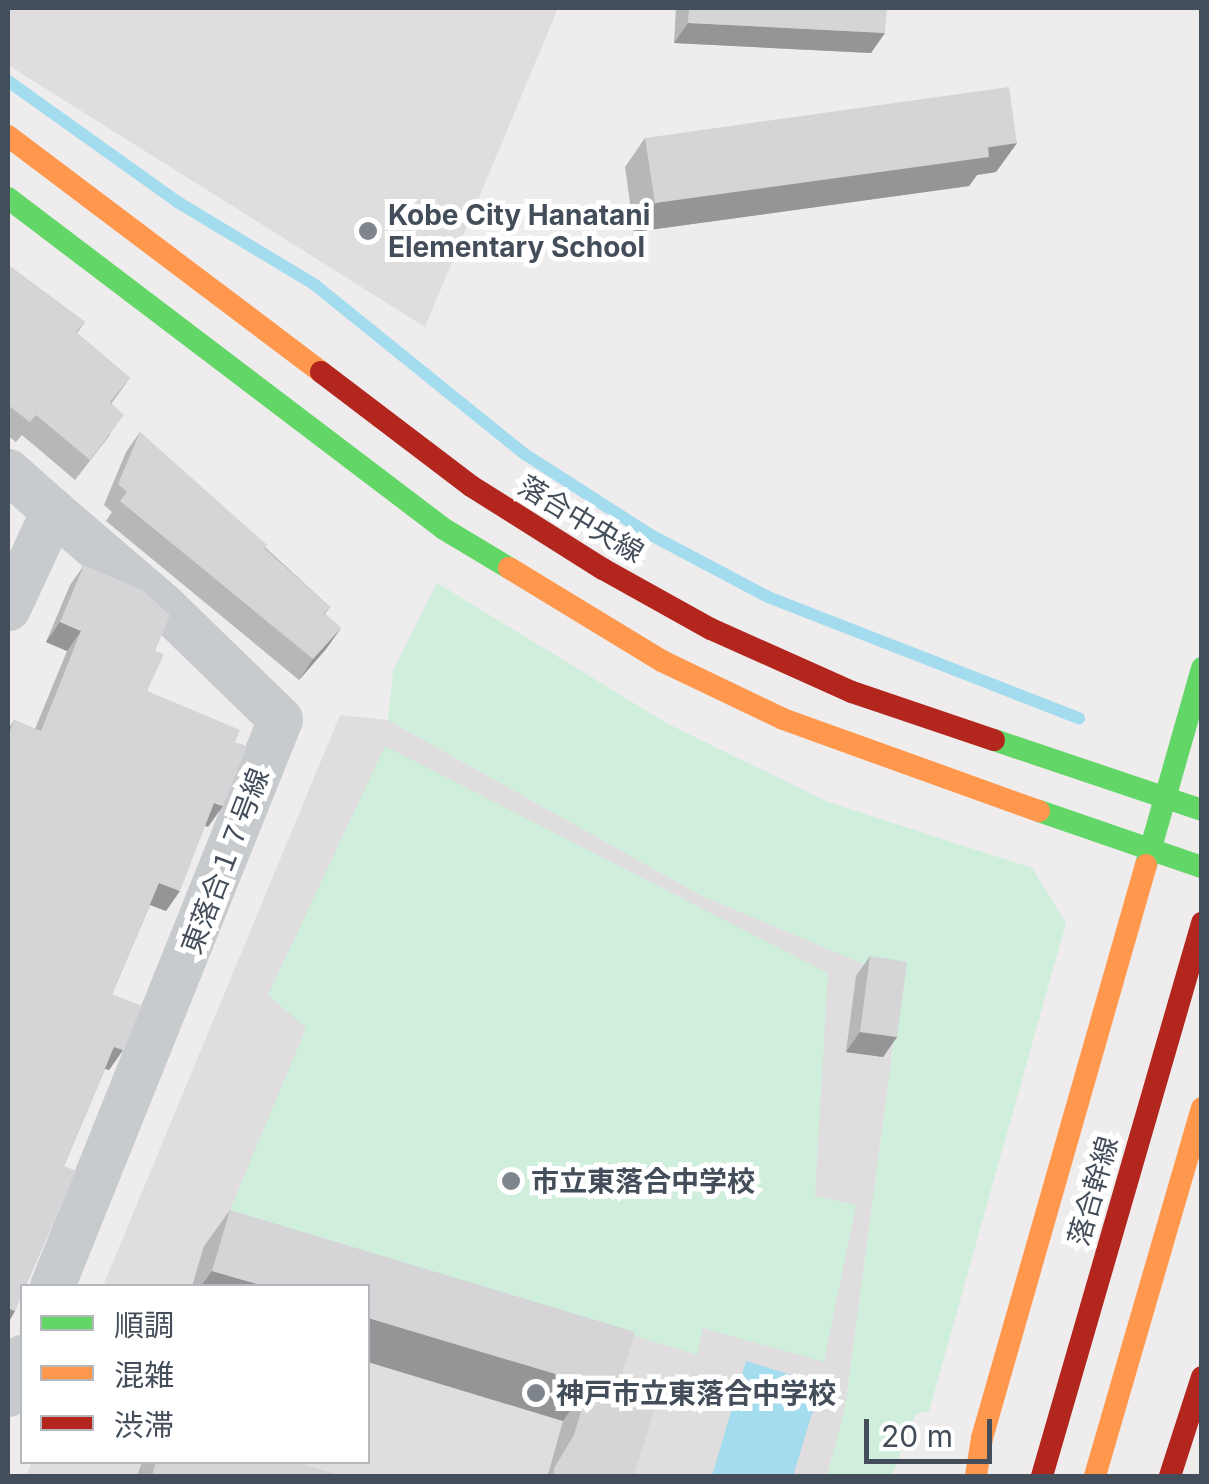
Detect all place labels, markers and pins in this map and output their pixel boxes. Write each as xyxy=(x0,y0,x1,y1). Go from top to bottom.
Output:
place label: Kobe City Hanatani Elementary School xyxy=(388,198,650,264)
marker: Kobe City Hanatani Elementary School xyxy=(357,220,379,242)
place label: 市立東落合中学校 xyxy=(531,1164,755,1198)
marker: 市立東落合中学校 xyxy=(500,1170,522,1192)
place label: 神戸市立東落合中学校 xyxy=(556,1376,836,1410)
marker: 神戸市立東落合中学校 xyxy=(525,1382,547,1404)

